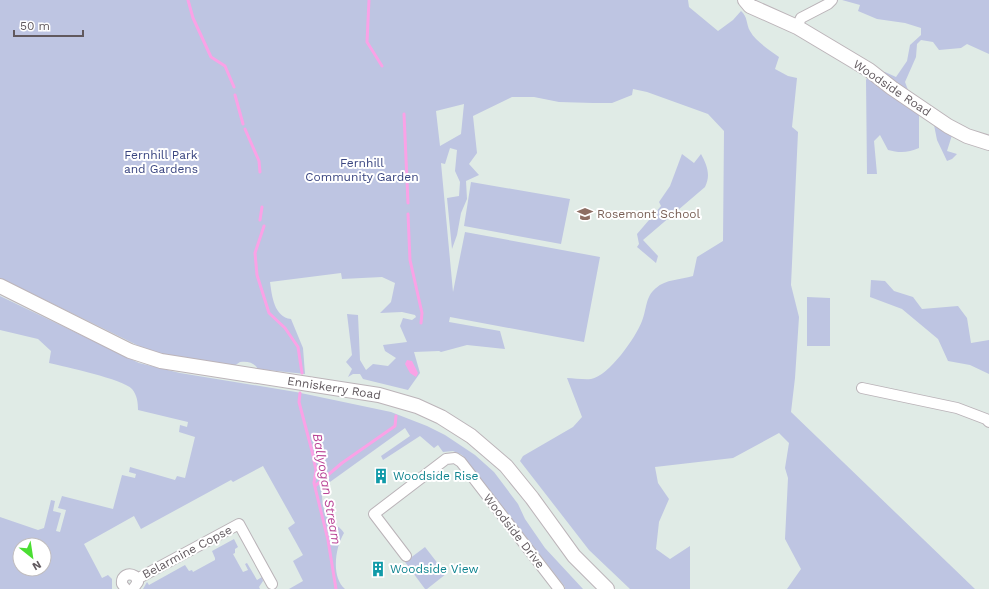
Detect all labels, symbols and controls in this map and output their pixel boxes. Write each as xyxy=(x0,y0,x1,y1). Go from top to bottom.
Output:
scale bar xyxy=(14,12,83,38)
text: 50 m xyxy=(20,19,50,33)
street label: Woodside Road xyxy=(851,57,933,119)
park label: Fernhill Park and Gardens xyxy=(124,148,198,176)
park label: Fernhill Community Garden xyxy=(305,156,419,184)
school or university icon: Rosemont School xyxy=(576,205,594,223)
place label: Rosemont School xyxy=(597,207,701,221)
street label: Enniskerry Road xyxy=(286,374,382,402)
water label: Ballyogan Stream xyxy=(310,432,344,546)
building icon: Woodside Rise xyxy=(372,467,390,485)
place label: Woodside Rise xyxy=(393,469,479,483)
street label: Woodside Drive xyxy=(480,491,548,571)
street label: Belarmine Copse xyxy=(140,522,234,582)
north arrow xyxy=(12,537,52,577)
text: N xyxy=(30,558,44,573)
building icon: Woodside View xyxy=(369,560,387,578)
place label: Woodside View xyxy=(390,562,478,576)

